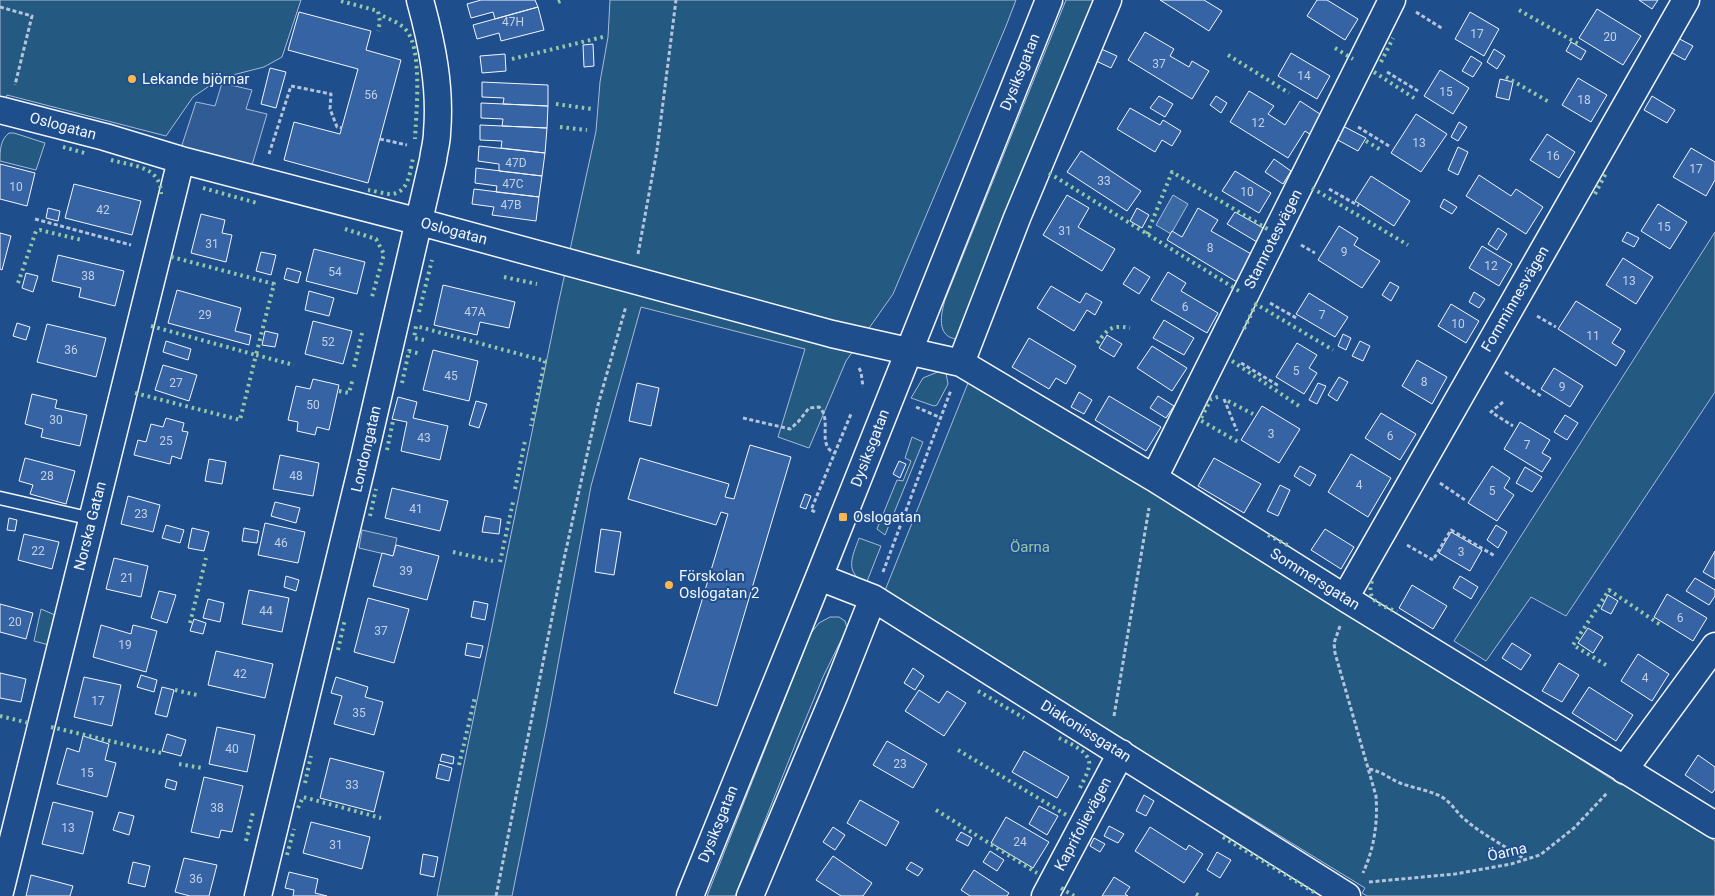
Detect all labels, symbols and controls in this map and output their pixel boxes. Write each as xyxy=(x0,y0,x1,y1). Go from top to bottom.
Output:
house number: 47H xyxy=(502,15,524,29)
house number: 17 xyxy=(1470,27,1484,41)
house number: 20 xyxy=(1603,30,1617,44)
street label: Dysiksgatan xyxy=(996,31,1044,113)
house number: 37 xyxy=(1152,57,1166,71)
house number: 14 xyxy=(1297,69,1311,83)
place label: Lekande björnar xyxy=(142,70,249,88)
marker: Lekande björnar xyxy=(126,73,138,85)
house number: 15 xyxy=(1439,85,1453,99)
house number: 56 xyxy=(364,88,378,102)
house number: 18 xyxy=(1577,93,1591,107)
street label: Oslogatan xyxy=(28,108,98,144)
house number: 12 xyxy=(1251,116,1265,130)
house number: 13 xyxy=(1412,136,1426,150)
house number: 16 xyxy=(1546,149,1560,163)
house number: 47D xyxy=(505,156,527,170)
house number: 17 xyxy=(1689,162,1703,176)
house number: 33 xyxy=(1097,174,1111,188)
house number: 47C xyxy=(502,177,524,191)
house number: 10 xyxy=(9,180,23,194)
house number: 10 xyxy=(1240,185,1254,199)
street label: Stamrotesvägen xyxy=(1240,186,1306,292)
house number: 47B xyxy=(501,198,521,212)
house number: 42 xyxy=(96,203,110,217)
street label: Oslogatan xyxy=(419,213,489,249)
house number: 15 xyxy=(1657,220,1671,234)
house number: 31 xyxy=(1058,224,1072,238)
house number: 31 xyxy=(205,237,219,251)
house number: 8 xyxy=(1207,241,1214,255)
street label: Fornminnesvägen xyxy=(1477,243,1553,355)
house number: 9 xyxy=(1341,245,1347,259)
house number: 12 xyxy=(1484,259,1498,273)
house number: 54 xyxy=(328,265,342,279)
house number: 38 xyxy=(81,269,95,283)
house number: 13 xyxy=(1622,274,1636,288)
house number: 6 xyxy=(1182,300,1189,314)
house number: 47A xyxy=(464,305,486,319)
house number: 29 xyxy=(198,308,212,322)
house number: 7 xyxy=(1319,308,1326,322)
house number: 10 xyxy=(1451,317,1465,331)
house number: 11 xyxy=(1586,329,1600,343)
house number: 52 xyxy=(321,335,335,349)
house number: 36 xyxy=(64,343,78,357)
house number: 5 xyxy=(1293,364,1300,378)
house number: 45 xyxy=(444,369,458,383)
house number: 8 xyxy=(1421,375,1428,389)
house number: 27 xyxy=(169,376,183,390)
house number: 9 xyxy=(1559,380,1565,394)
house number: 50 xyxy=(306,398,320,412)
street label: Londongatan xyxy=(347,404,385,494)
street label: Dysiksgatan xyxy=(847,407,893,489)
house number: 30 xyxy=(49,413,63,427)
house number: 3 xyxy=(1268,427,1274,441)
house number: 6 xyxy=(1387,429,1394,443)
house number: 43 xyxy=(417,431,431,445)
house number: 25 xyxy=(159,434,173,448)
house number: 7 xyxy=(1524,438,1531,452)
house number: 28 xyxy=(40,469,54,483)
house number: 48 xyxy=(289,469,303,483)
house number: 4 xyxy=(1356,478,1363,492)
street label: Norska Gatan xyxy=(70,480,110,572)
house number: 5 xyxy=(1489,484,1496,498)
house number: 41 xyxy=(409,502,423,516)
house number: 23 xyxy=(134,507,148,521)
place label: Oslogatan xyxy=(853,508,921,526)
marker: Oslogatan xyxy=(837,511,849,523)
house number: 46 xyxy=(274,536,288,550)
park label: Öarna xyxy=(1010,538,1050,556)
house number: 22 xyxy=(31,544,45,558)
street label: Sommersgatan xyxy=(1267,544,1363,614)
house number: 3 xyxy=(1458,545,1464,559)
house number: 39 xyxy=(399,564,413,578)
place label: Förskolan Oslogatan 2 xyxy=(679,567,759,602)
house number: 21 xyxy=(120,571,134,585)
marker: Förskolan Oslogatan 2 xyxy=(663,579,675,591)
house number: 44 xyxy=(259,604,273,618)
house number: 6 xyxy=(1677,611,1684,625)
house number: 20 xyxy=(8,615,22,629)
house number: 37 xyxy=(374,624,388,638)
house number: 19 xyxy=(118,638,132,652)
house number: 42 xyxy=(233,667,247,681)
house number: 4 xyxy=(1642,671,1649,685)
house number: 17 xyxy=(91,694,105,708)
street label: Diakonissgatan xyxy=(1037,696,1135,766)
house number: 35 xyxy=(352,706,366,720)
house number: 40 xyxy=(225,742,239,756)
house number: 23 xyxy=(893,757,907,771)
house number: 15 xyxy=(80,766,94,780)
street label: Kaprifolievägen xyxy=(1051,774,1115,874)
house number: 33 xyxy=(345,778,359,792)
street label: Dysiksgatan xyxy=(694,783,742,865)
house number: 38 xyxy=(210,801,224,815)
house number: 13 xyxy=(61,821,75,835)
house number: 24 xyxy=(1013,835,1027,849)
house number: 31 xyxy=(329,838,343,852)
street label: Öarna xyxy=(1485,839,1529,865)
house number: 36 xyxy=(189,872,203,886)

